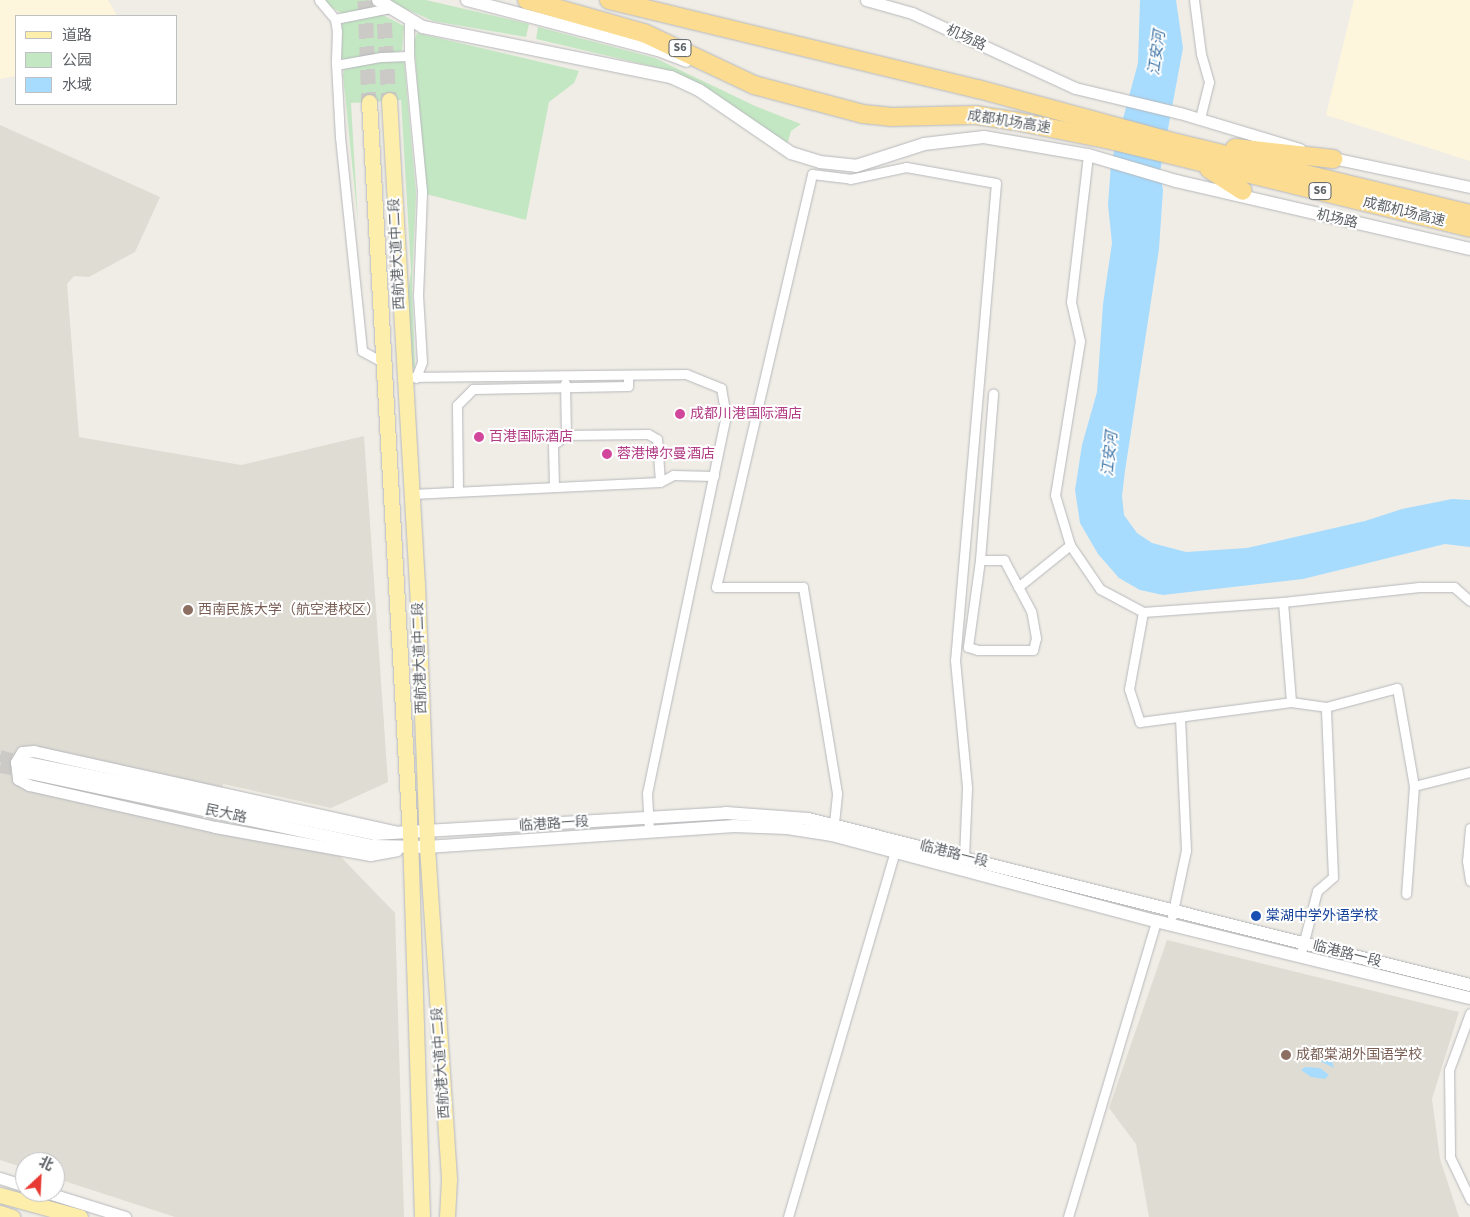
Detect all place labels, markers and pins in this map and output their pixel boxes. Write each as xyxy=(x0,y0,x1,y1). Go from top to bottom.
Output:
place label: 成都川港国际酒店 xyxy=(690,406,802,422)
marker: 成都川港国际酒店 xyxy=(674,408,686,420)
place label: 百港国际酒店 xyxy=(489,429,573,445)
marker: 百港国际酒店 xyxy=(473,431,485,443)
place label: 蓉港博尔曼酒店 xyxy=(617,446,715,462)
marker: 蓉港博尔曼酒店 xyxy=(601,448,613,460)
place label: 西南民族大学（航空港校区） xyxy=(198,602,380,618)
marker: 西南民族大学（航空港校区） xyxy=(182,604,194,616)
place label: 棠湖中学外语学校 xyxy=(1266,908,1378,924)
marker: 棠湖中学外语学校 xyxy=(1250,910,1262,922)
place label: 成都棠湖外国语学校 xyxy=(1296,1047,1422,1063)
marker: 成都棠湖外国语学校 xyxy=(1280,1049,1292,1061)

